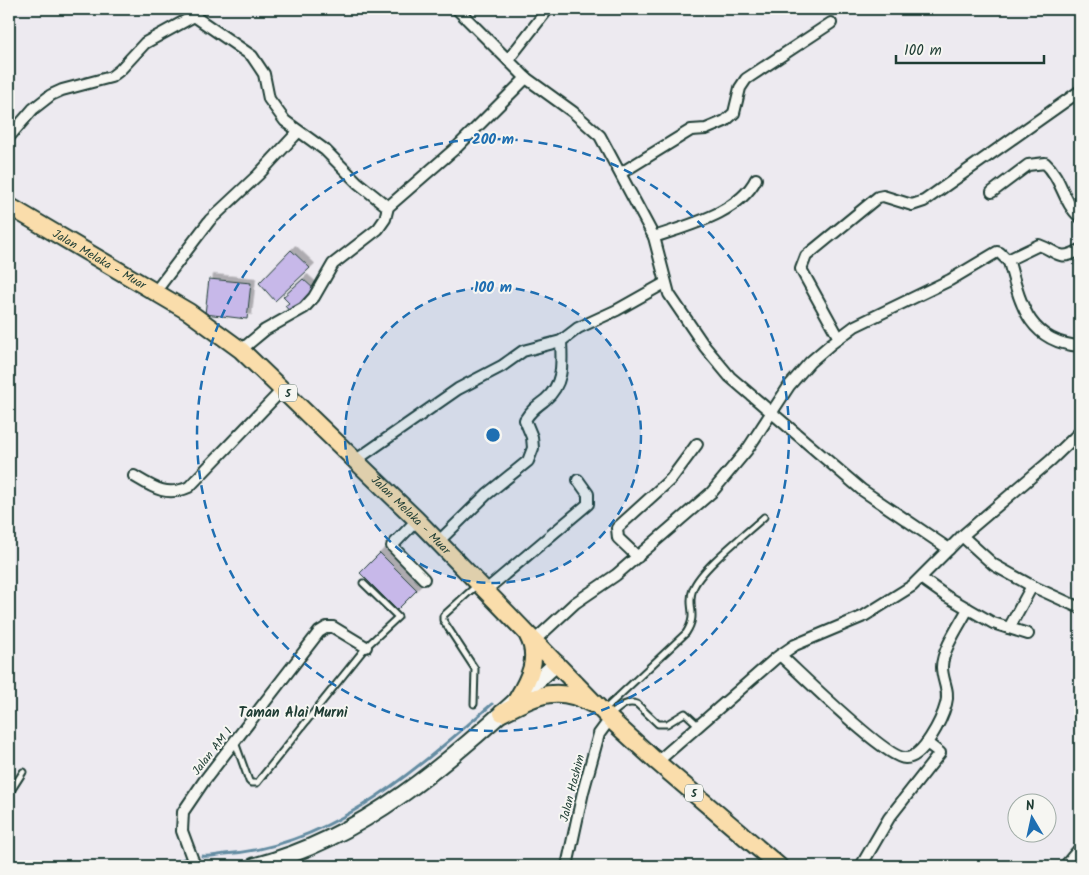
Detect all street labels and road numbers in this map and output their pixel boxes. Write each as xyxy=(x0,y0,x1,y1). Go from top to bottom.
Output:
street label: Jalan Melaka - Muar xyxy=(49,225,151,295)
road number: 5 xyxy=(279,384,297,402)
street label: Jalan Melaka - Muar xyxy=(366,471,455,560)
street label: Jalan AM 1 xyxy=(188,723,237,779)
street label: Jalan Hashim xyxy=(555,752,590,824)
road number: 5 xyxy=(685,784,703,801)

